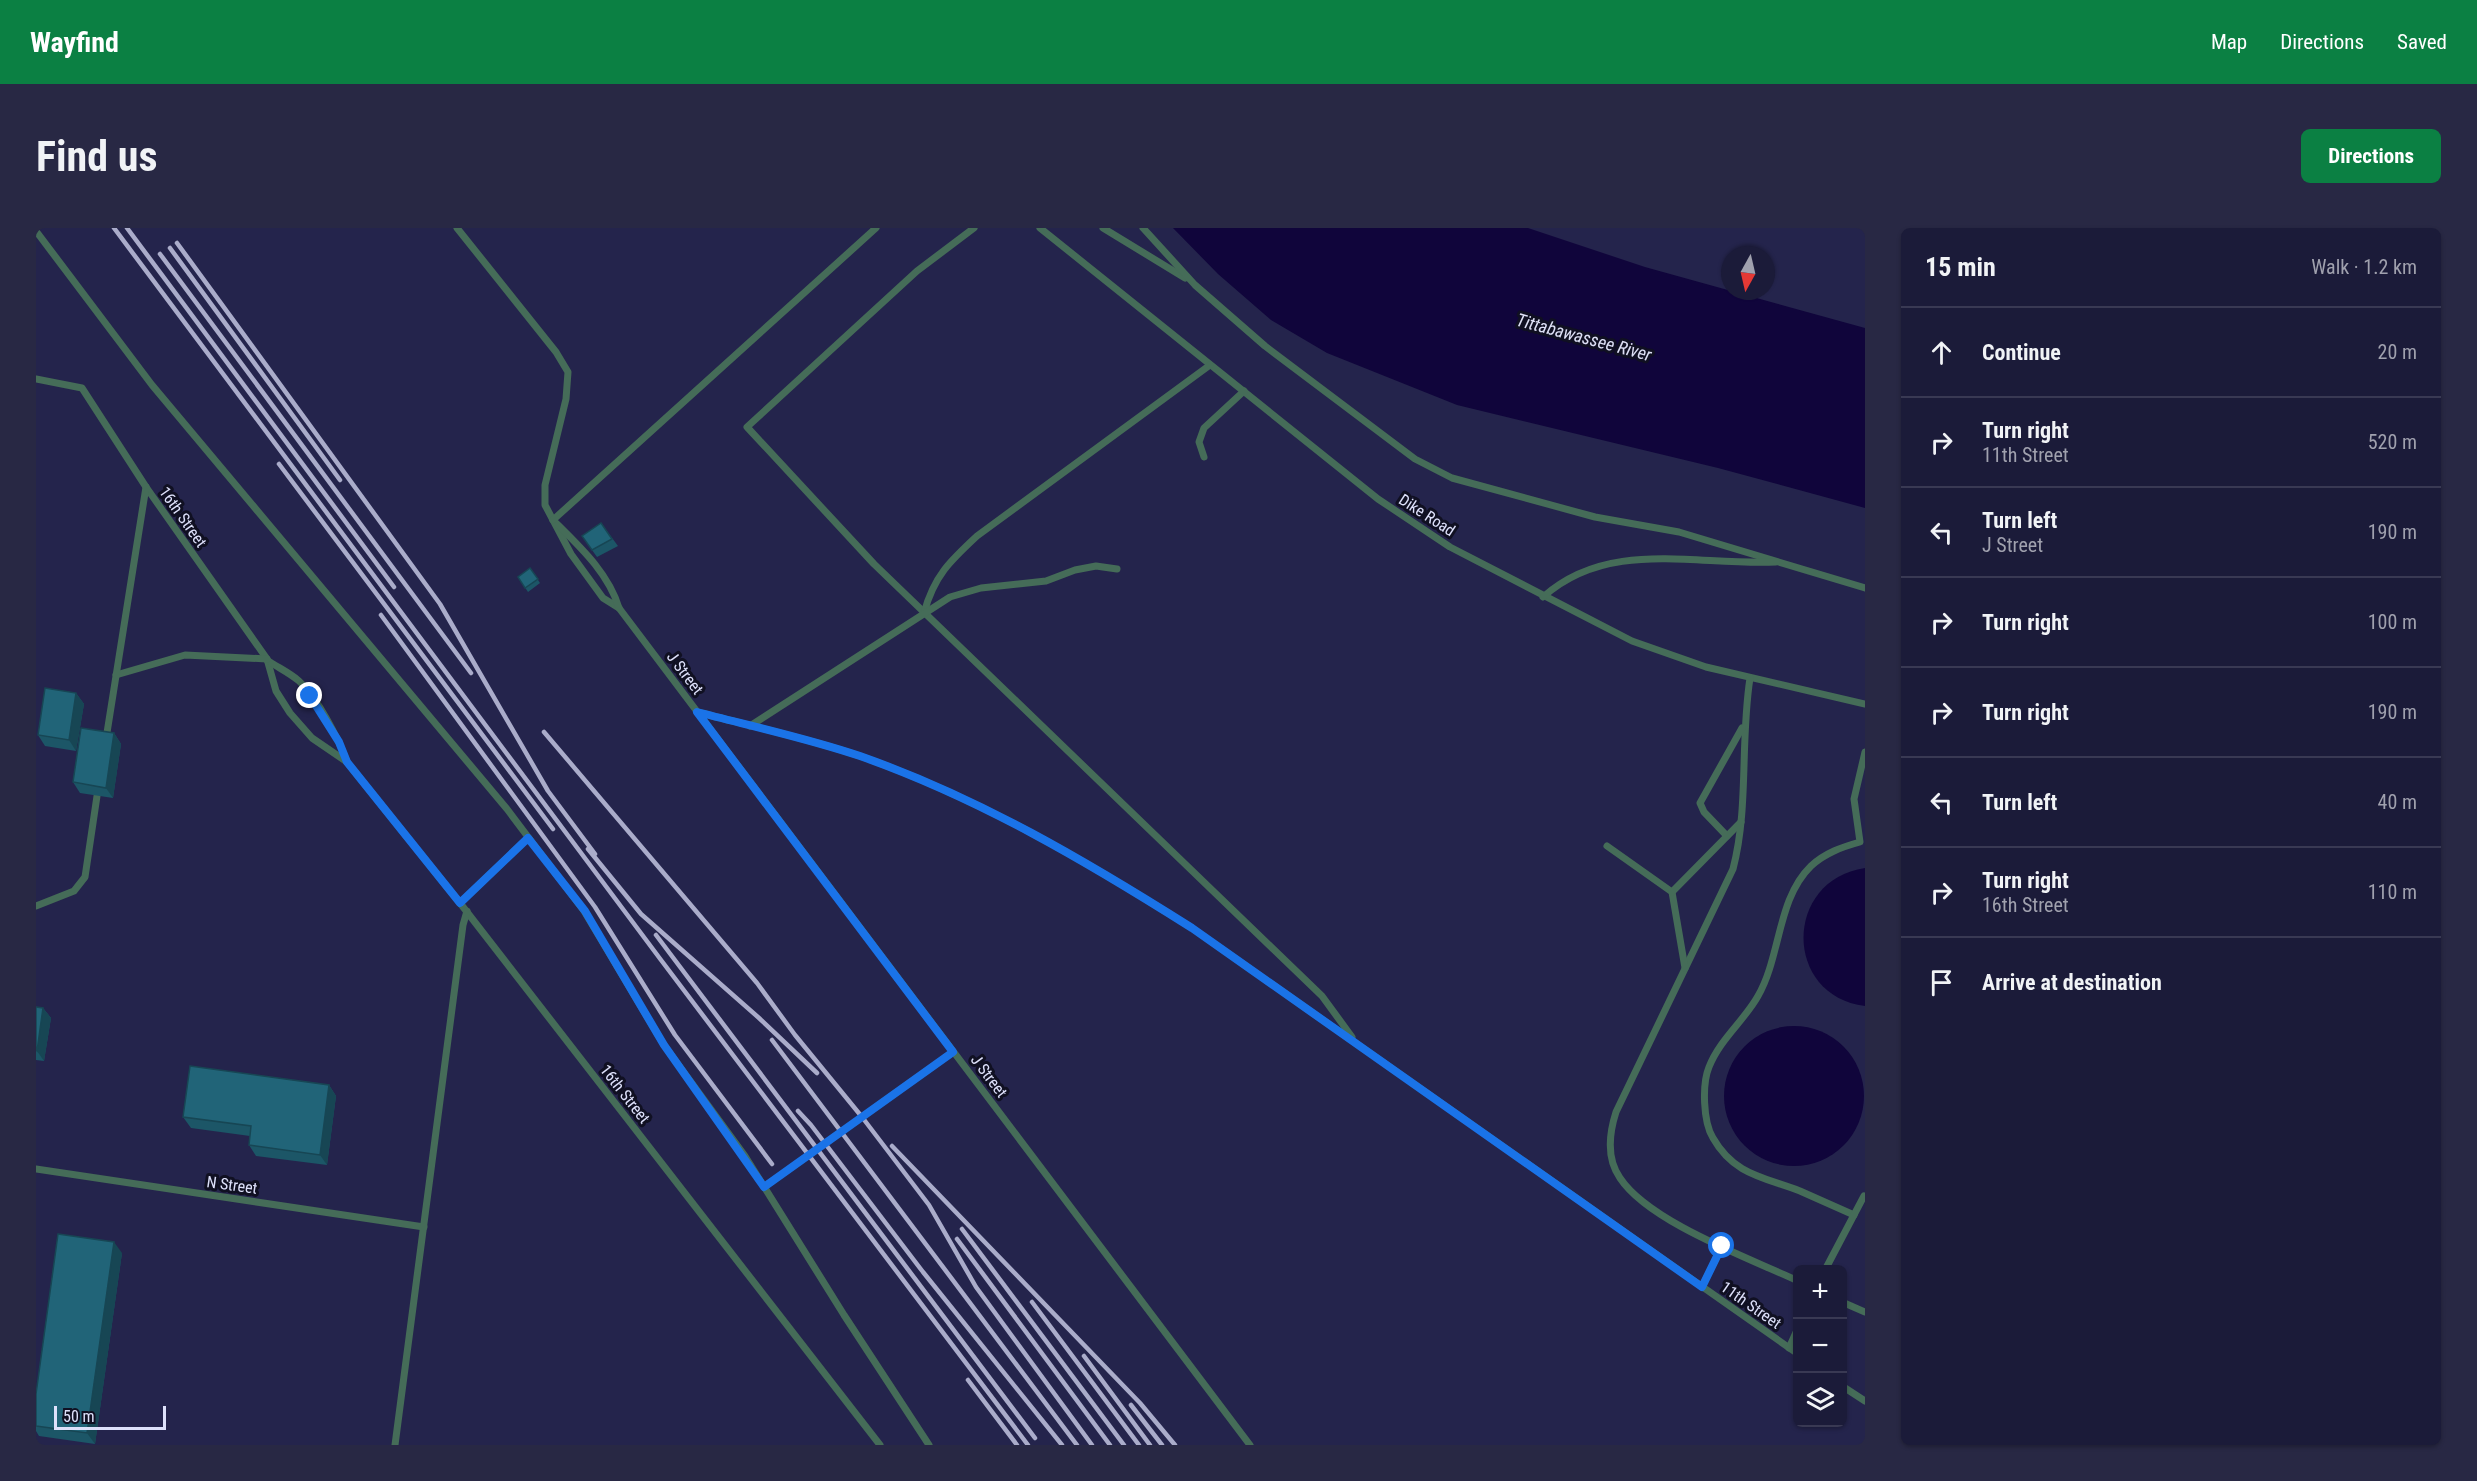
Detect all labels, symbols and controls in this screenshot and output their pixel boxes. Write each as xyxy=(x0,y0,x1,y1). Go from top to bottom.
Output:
text: Wayfind xyxy=(30,26,119,59)
text: Map xyxy=(2211,30,2247,54)
text: Directions xyxy=(2280,30,2364,54)
text: Saved xyxy=(2397,30,2447,54)
button: Directions xyxy=(2301,129,2441,183)
text: Find us xyxy=(36,132,157,181)
north arrow xyxy=(1721,246,1775,300)
text: 15 min xyxy=(1925,252,1996,282)
text: Walk · 1.2 km xyxy=(2311,255,2417,279)
water label: Tittabawassee River xyxy=(1514,309,1655,365)
icon: ahead xyxy=(1925,336,1958,369)
text: Continue xyxy=(1982,340,2061,365)
text: 20 m xyxy=(2378,340,2417,364)
text: Turn right xyxy=(1982,418,2069,443)
icon: right xyxy=(1925,426,1958,459)
text: 520 m xyxy=(2368,430,2417,454)
text: 11th Street xyxy=(1982,443,2069,467)
street label: 16th Street xyxy=(155,483,211,551)
street label: Dike Road xyxy=(1395,490,1459,540)
text: Turn left xyxy=(1982,508,2057,533)
icon: left xyxy=(1925,516,1958,549)
text: 190 m xyxy=(2368,520,2417,544)
text: J Street xyxy=(1982,533,2043,557)
icon: right xyxy=(1925,606,1958,639)
text: Turn right xyxy=(1982,610,2069,635)
text: 100 m xyxy=(2368,610,2417,634)
street label: J Street xyxy=(663,648,707,698)
route end xyxy=(296,682,322,708)
icon: right xyxy=(1925,696,1958,729)
text: Turn right xyxy=(1982,700,2069,725)
text: 190 m xyxy=(2368,700,2417,724)
icon: left xyxy=(1925,786,1958,819)
text: Turn left xyxy=(1982,790,2057,815)
text: 40 m xyxy=(2378,790,2417,814)
text: Turn right xyxy=(1982,868,2069,893)
icon: right xyxy=(1925,876,1958,909)
text: 110 m xyxy=(2368,880,2417,904)
text: 16th Street xyxy=(1982,893,2069,917)
icon: arrive xyxy=(1925,966,1958,999)
text: Arrive at destination xyxy=(1982,970,2162,995)
street label: J Street xyxy=(967,1051,1011,1101)
street label: 16th Street xyxy=(596,1061,654,1127)
street label: N Street xyxy=(205,1172,259,1198)
route start xyxy=(1708,1232,1734,1258)
map controls xyxy=(1793,1265,1847,1427)
button: + xyxy=(1793,1265,1847,1319)
street label: 11th Street xyxy=(1717,1277,1785,1333)
button: − xyxy=(1793,1319,1847,1373)
button: layers xyxy=(1793,1373,1847,1427)
scale bar xyxy=(54,1403,166,1430)
text: 50 m xyxy=(63,1407,95,1426)

